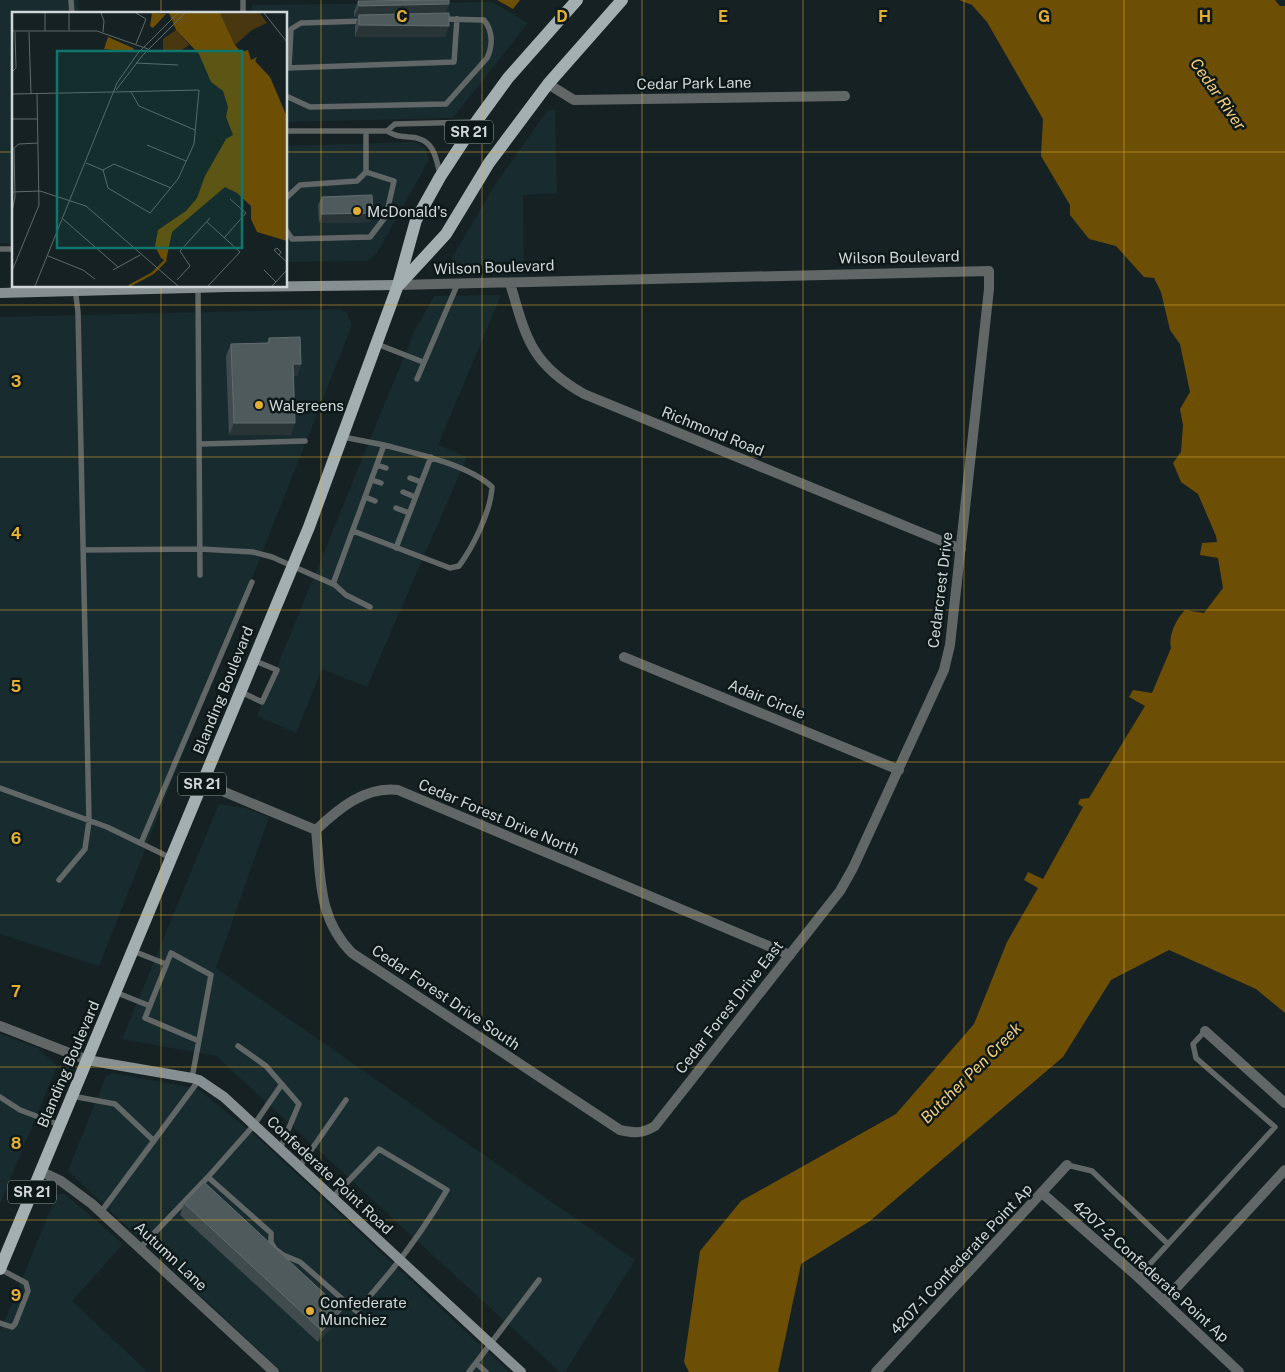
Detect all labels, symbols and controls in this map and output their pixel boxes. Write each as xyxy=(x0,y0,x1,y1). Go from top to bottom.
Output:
text: C xyxy=(396,7,408,26)
text: D xyxy=(556,7,568,26)
text: E xyxy=(718,7,728,26)
text: F xyxy=(878,7,888,26)
text: G xyxy=(1038,7,1050,26)
text: H xyxy=(1199,7,1211,26)
inset map xyxy=(12,12,288,288)
water label: Cedar River xyxy=(1186,54,1250,134)
street label: Cedar Park Lane xyxy=(636,73,752,93)
road number: SR 21 xyxy=(445,120,493,144)
place label: McDonald's xyxy=(367,203,447,220)
marker: McDonald's xyxy=(351,205,363,217)
street label: Wilson Boulevard xyxy=(838,247,960,267)
street label: Wilson Boulevard xyxy=(433,256,555,278)
text: 3 xyxy=(11,372,21,391)
place label: Walgreens xyxy=(269,397,344,414)
marker: Walgreens xyxy=(253,399,265,411)
street label: Richmond Road xyxy=(659,403,767,459)
text: 4 xyxy=(11,524,22,543)
street label: Cedarcrest Drive xyxy=(924,531,956,649)
street label: Blanding Boulevard xyxy=(190,624,256,756)
street label: Adair Circle xyxy=(726,676,808,722)
text: 5 xyxy=(11,677,22,696)
road number: SR 21 xyxy=(178,772,226,796)
street label: Cedar Forest Drive North xyxy=(416,775,582,859)
text: 6 xyxy=(11,829,21,848)
street label: Cedar Forest Drive East xyxy=(672,937,786,1077)
street label: Cedar Forest Drive South xyxy=(369,941,523,1053)
text: 7 xyxy=(11,982,21,1001)
street label: Blanding Boulevard xyxy=(34,998,102,1130)
water label: Butcher Pen Creek xyxy=(917,1018,1026,1127)
street label: Confederate Point Road xyxy=(264,1112,396,1238)
text: 8 xyxy=(11,1134,22,1153)
road number: SR 21 xyxy=(8,1180,56,1204)
street label: 4207-1 Confederate Point Ap xyxy=(887,1180,1035,1338)
street label: 4207-2 Confederate Point Ap xyxy=(1070,1196,1232,1346)
street label: Autumn Lane xyxy=(131,1218,211,1294)
text: 9 xyxy=(11,1286,21,1305)
place label: Confederate Munchiez xyxy=(320,1294,407,1328)
marker: Confederate Munchiez xyxy=(304,1305,316,1317)

